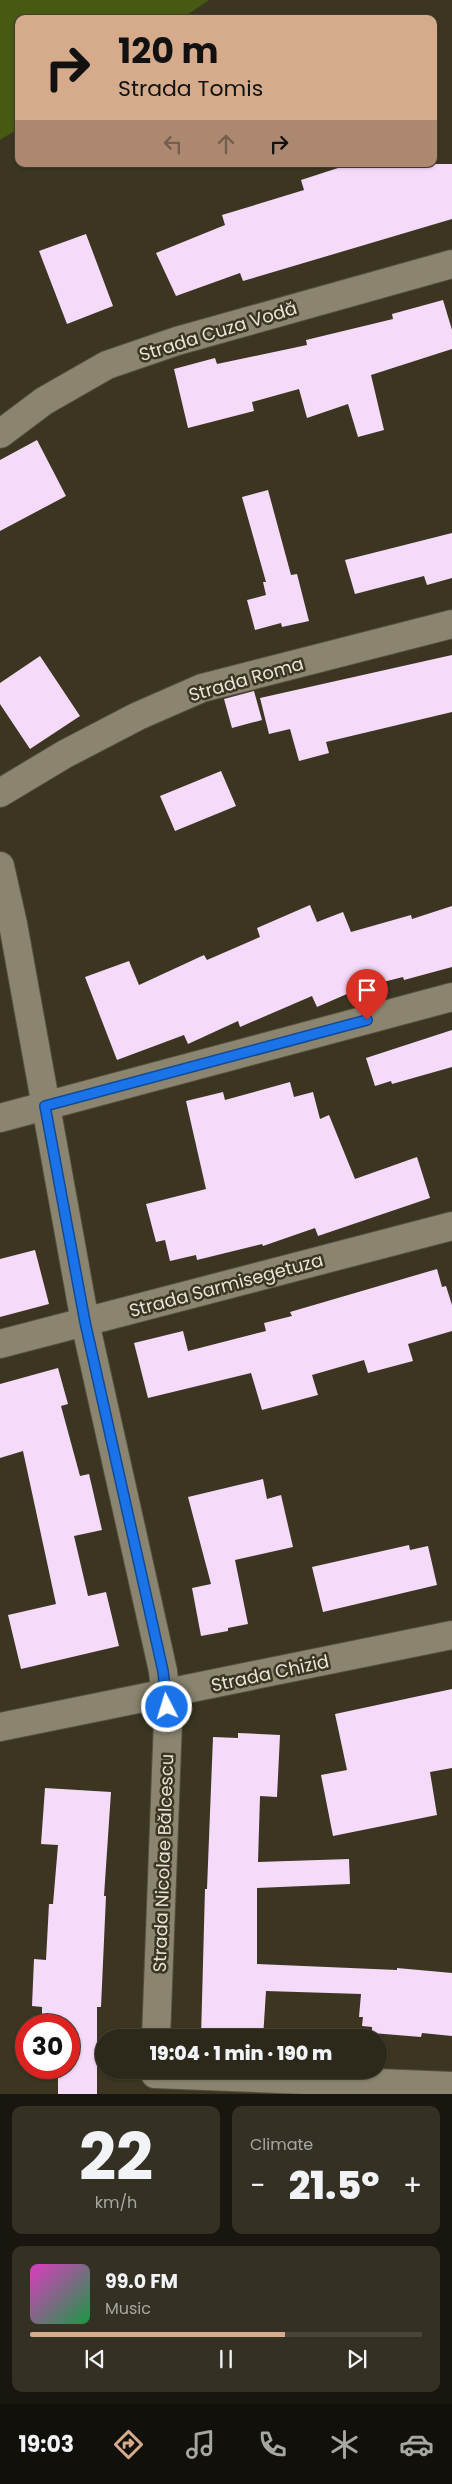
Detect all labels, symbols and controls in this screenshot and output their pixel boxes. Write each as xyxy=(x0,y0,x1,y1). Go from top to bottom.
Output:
text: 120 m xyxy=(118,26,218,75)
icon: right xyxy=(35,35,100,100)
text: Strada Tomis xyxy=(118,73,263,104)
icon: left xyxy=(159,130,187,158)
icon: ahead xyxy=(212,130,240,158)
icon: right xyxy=(265,130,293,158)
street label: Strada Cuza Vodă xyxy=(136,295,300,367)
street label: Strada Roma xyxy=(186,651,306,707)
pin xyxy=(346,969,388,1020)
icon: arrive xyxy=(353,976,381,1004)
street label: Strada Sarmisegetuza xyxy=(126,1247,326,1323)
street label: Strada Chizid xyxy=(209,1648,331,1698)
position arrow xyxy=(140,1680,192,1732)
street label: Strada Nicolae Bălcescu xyxy=(147,1753,179,1973)
speed limit sign: 30 xyxy=(15,2014,80,2079)
text: 19:04 · 1 min · 190 m xyxy=(150,2040,332,2067)
text: 22 xyxy=(79,2112,153,2203)
text: Climate xyxy=(250,2133,313,2156)
text: 21.5° xyxy=(289,2159,380,2212)
text: − xyxy=(250,2166,265,2205)
text: + xyxy=(403,2166,422,2205)
text: km/h xyxy=(95,2191,137,2214)
text: 99.0 FM xyxy=(105,2268,178,2295)
text: Music xyxy=(105,2297,151,2320)
icon: previous xyxy=(81,2345,109,2373)
icon: pause xyxy=(212,2345,240,2373)
icon: next xyxy=(343,2345,371,2373)
icon: directions xyxy=(111,2427,146,2462)
icon: music xyxy=(183,2427,218,2462)
icon: phone xyxy=(255,2427,290,2462)
icon: climate xyxy=(327,2427,362,2462)
icon: car xyxy=(399,2427,434,2462)
text: 19:03 xyxy=(18,2429,74,2460)

